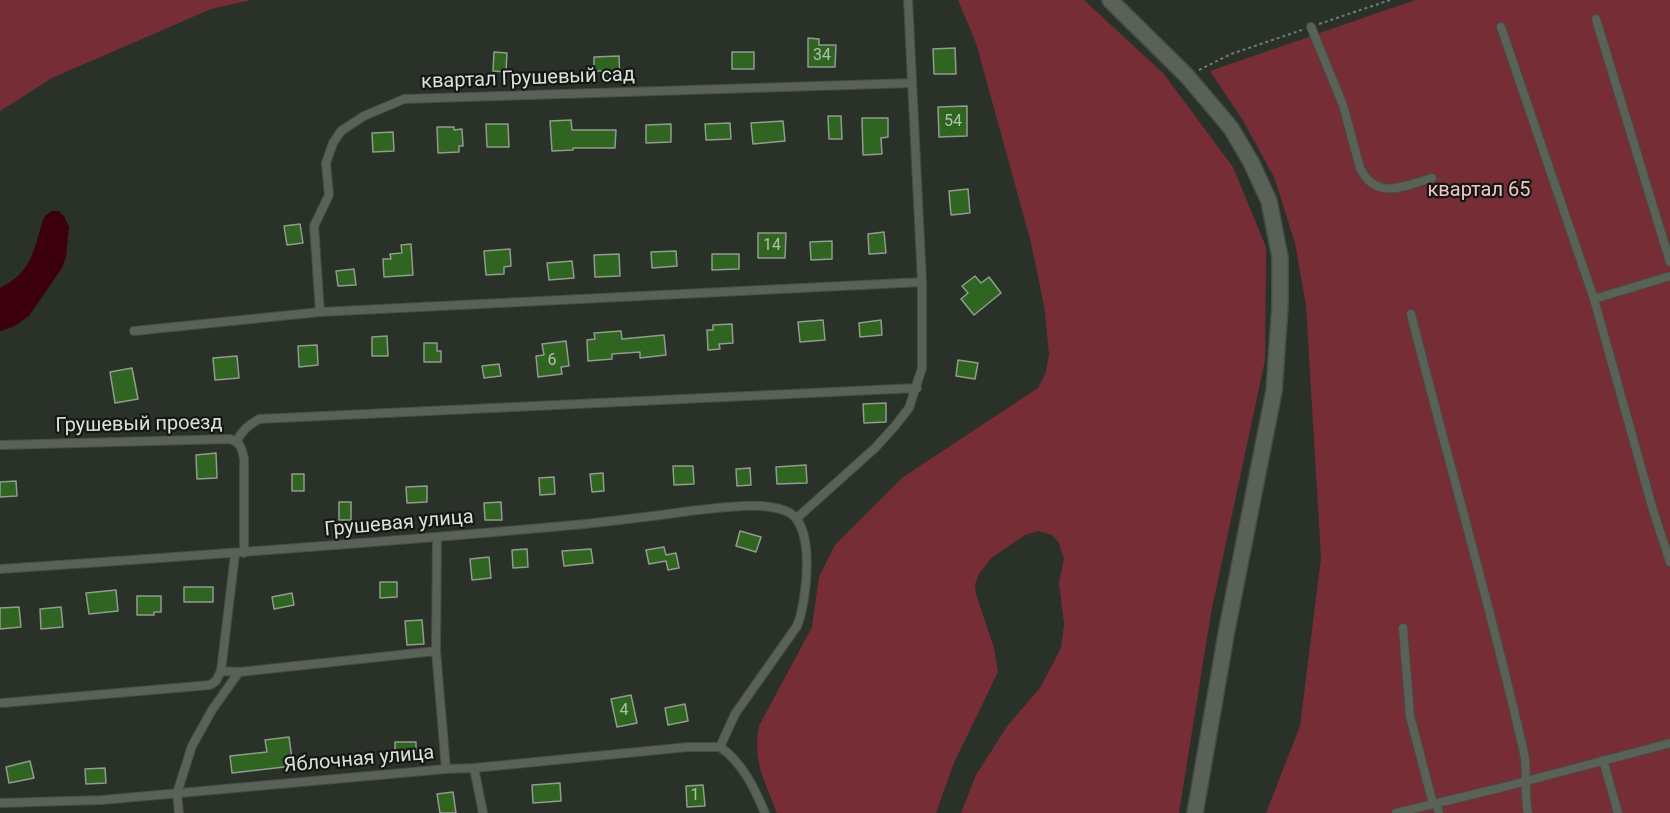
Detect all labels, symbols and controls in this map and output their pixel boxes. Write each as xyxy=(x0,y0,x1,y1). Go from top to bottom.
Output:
house number: 34 xyxy=(813,46,831,66)
street label: квартал Грушевый сад xyxy=(421,63,635,95)
house number: 54 xyxy=(944,112,962,132)
park label: квартал 65 xyxy=(1428,179,1530,203)
house number: 14 xyxy=(763,236,781,256)
house number: 6 xyxy=(548,351,556,371)
street label: Грушевый проезд xyxy=(55,412,223,438)
street label: Грушевая улица xyxy=(323,506,475,542)
house number: 4 xyxy=(620,701,628,721)
street label: Яблочная улица xyxy=(283,741,435,779)
house number: 1 xyxy=(691,786,699,806)

